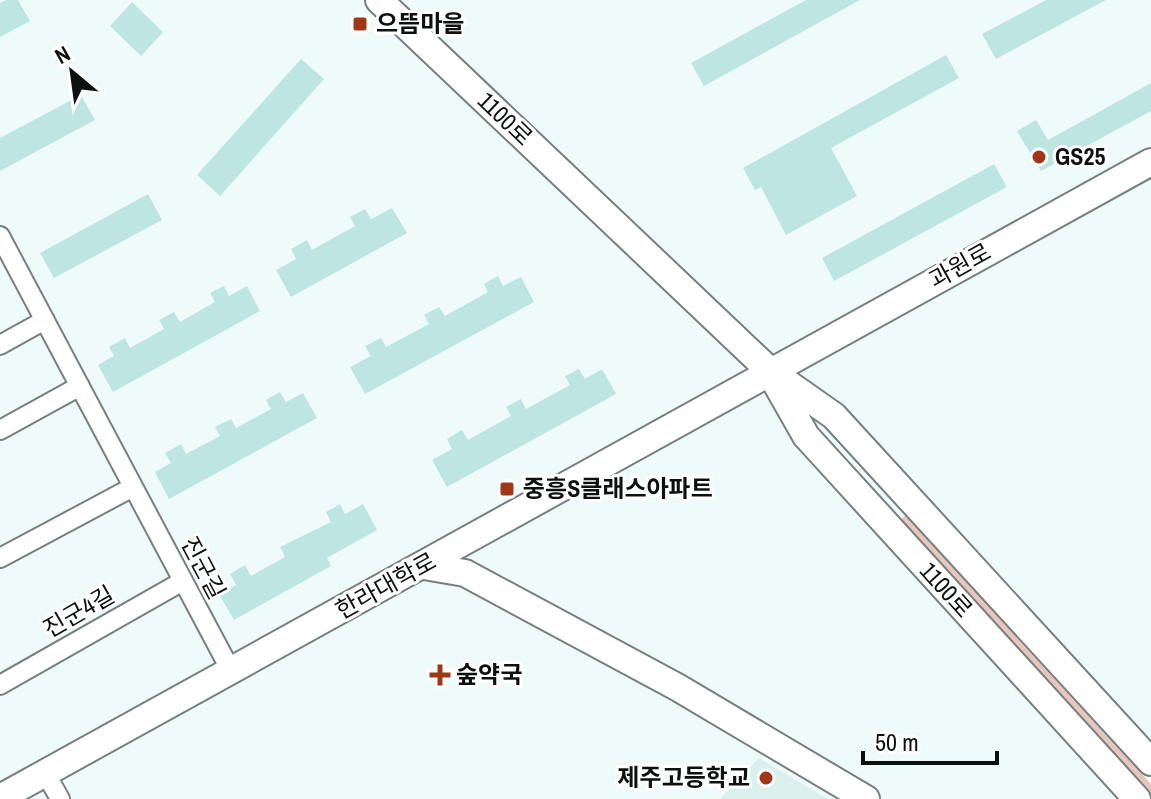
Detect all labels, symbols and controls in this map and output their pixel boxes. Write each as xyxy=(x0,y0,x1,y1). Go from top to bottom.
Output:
place label: 으뜸마을 xyxy=(376,7,464,39)
marker: 으뜸마을 xyxy=(351,15,369,33)
north arrow xyxy=(32,32,112,112)
text: N xyxy=(49,38,75,71)
street label: 1100로 xyxy=(471,84,540,152)
place label: GS25 xyxy=(1055,140,1105,172)
marker: GS25 xyxy=(1030,148,1048,166)
street label: 과원로 xyxy=(923,235,996,295)
place label: 중흥S클래스아파트 xyxy=(523,472,713,504)
marker: 중흥S클래스아파트 xyxy=(498,480,516,498)
street label: 진군길 xyxy=(174,531,234,604)
street label: 한라대학로 xyxy=(329,544,442,626)
street label: 1100로 xyxy=(913,555,980,624)
street label: 진군4길 xyxy=(37,578,120,644)
place label: 숲약국 xyxy=(456,658,522,690)
marker: 숲약국 xyxy=(431,666,449,684)
scale bar xyxy=(863,715,997,765)
text: 50 m xyxy=(875,726,919,758)
place label: 제주고등학교 xyxy=(618,761,750,793)
marker: 제주고등학교 xyxy=(757,769,775,787)

